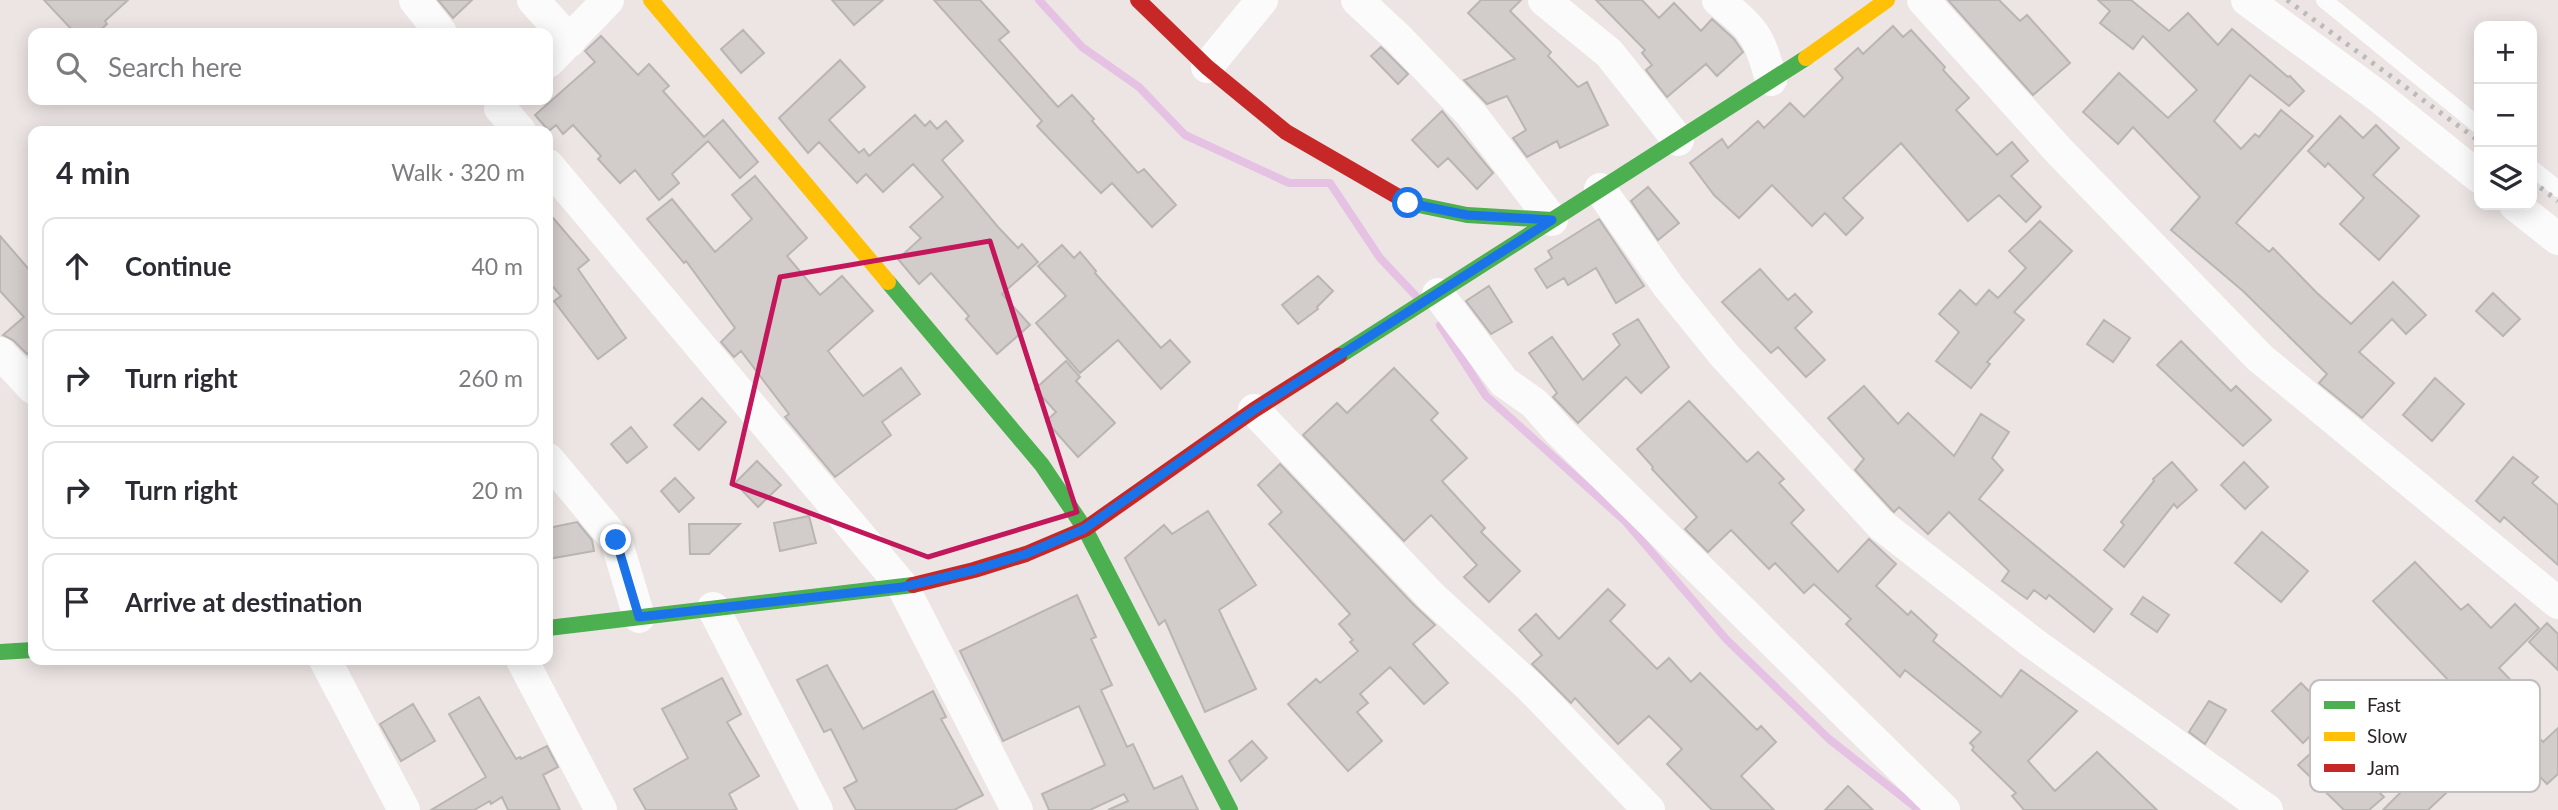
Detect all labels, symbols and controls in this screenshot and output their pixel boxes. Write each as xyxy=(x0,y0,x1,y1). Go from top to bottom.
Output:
map controls xyxy=(2474,21,2537,210)
button: + xyxy=(2474,21,2537,84)
search box xyxy=(28,28,553,105)
icon: search xyxy=(52,48,90,86)
text: Search here xyxy=(108,51,242,83)
button: − xyxy=(2474,84,2537,147)
button: layers xyxy=(2474,147,2537,210)
text: 4 min xyxy=(56,154,130,190)
text: Walk · 320 m xyxy=(391,158,525,186)
route start xyxy=(1392,187,1423,218)
icon: ahead xyxy=(58,247,96,285)
text: Continue xyxy=(125,250,231,282)
text: 40 m xyxy=(472,252,523,280)
icon: right xyxy=(58,359,96,397)
text: Turn right xyxy=(125,362,238,394)
text: 260 m xyxy=(458,364,523,392)
icon: right xyxy=(58,471,96,509)
text: Turn right xyxy=(125,474,238,506)
text: 20 m xyxy=(472,476,523,504)
route end xyxy=(600,524,631,555)
icon: arrive xyxy=(58,583,96,621)
text: Arrive at destination xyxy=(125,586,362,618)
legend xyxy=(2310,680,2540,792)
text: Fast xyxy=(2367,693,2401,716)
text: Slow xyxy=(2367,724,2407,747)
text: Jam xyxy=(2367,756,2400,779)

